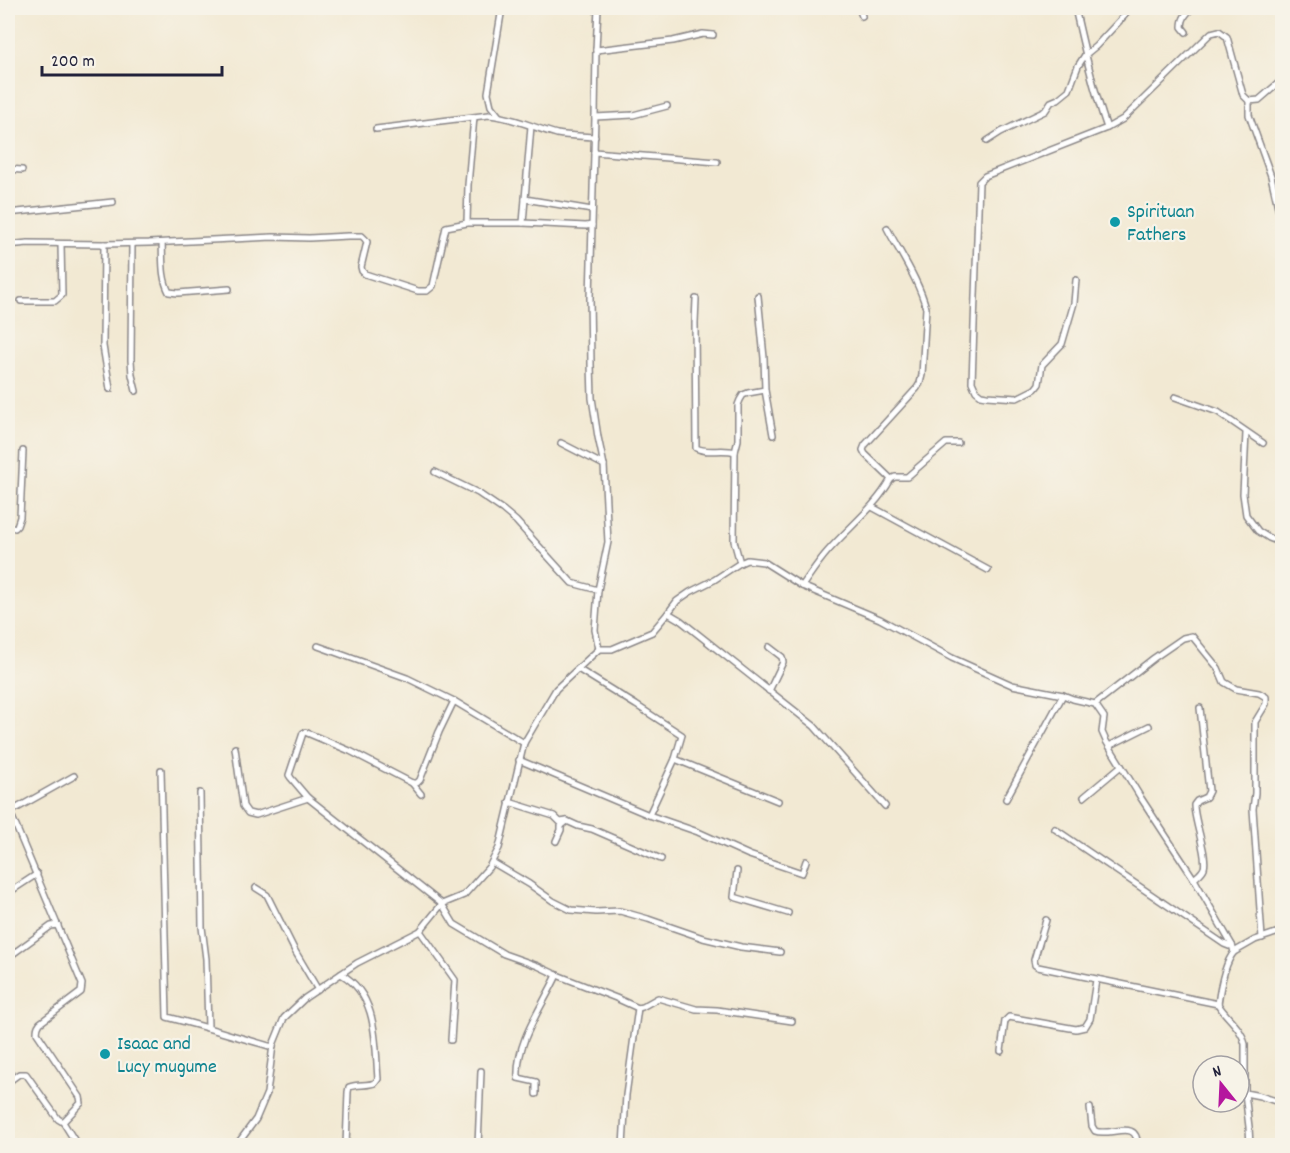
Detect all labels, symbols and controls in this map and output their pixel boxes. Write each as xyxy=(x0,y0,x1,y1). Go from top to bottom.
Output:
scale bar xyxy=(42,39,222,77)
text: 200 m xyxy=(51,50,95,75)
place label: Spirituan Fathers xyxy=(1127,199,1194,250)
marker: Spirituan Fathers xyxy=(1108,215,1122,229)
place label: Isaac and Lucy mugume xyxy=(117,1031,217,1082)
marker: Isaac and Lucy mugume xyxy=(98,1047,112,1061)
north arrow xyxy=(1191,1054,1251,1114)
text: N xyxy=(1210,1060,1225,1084)

